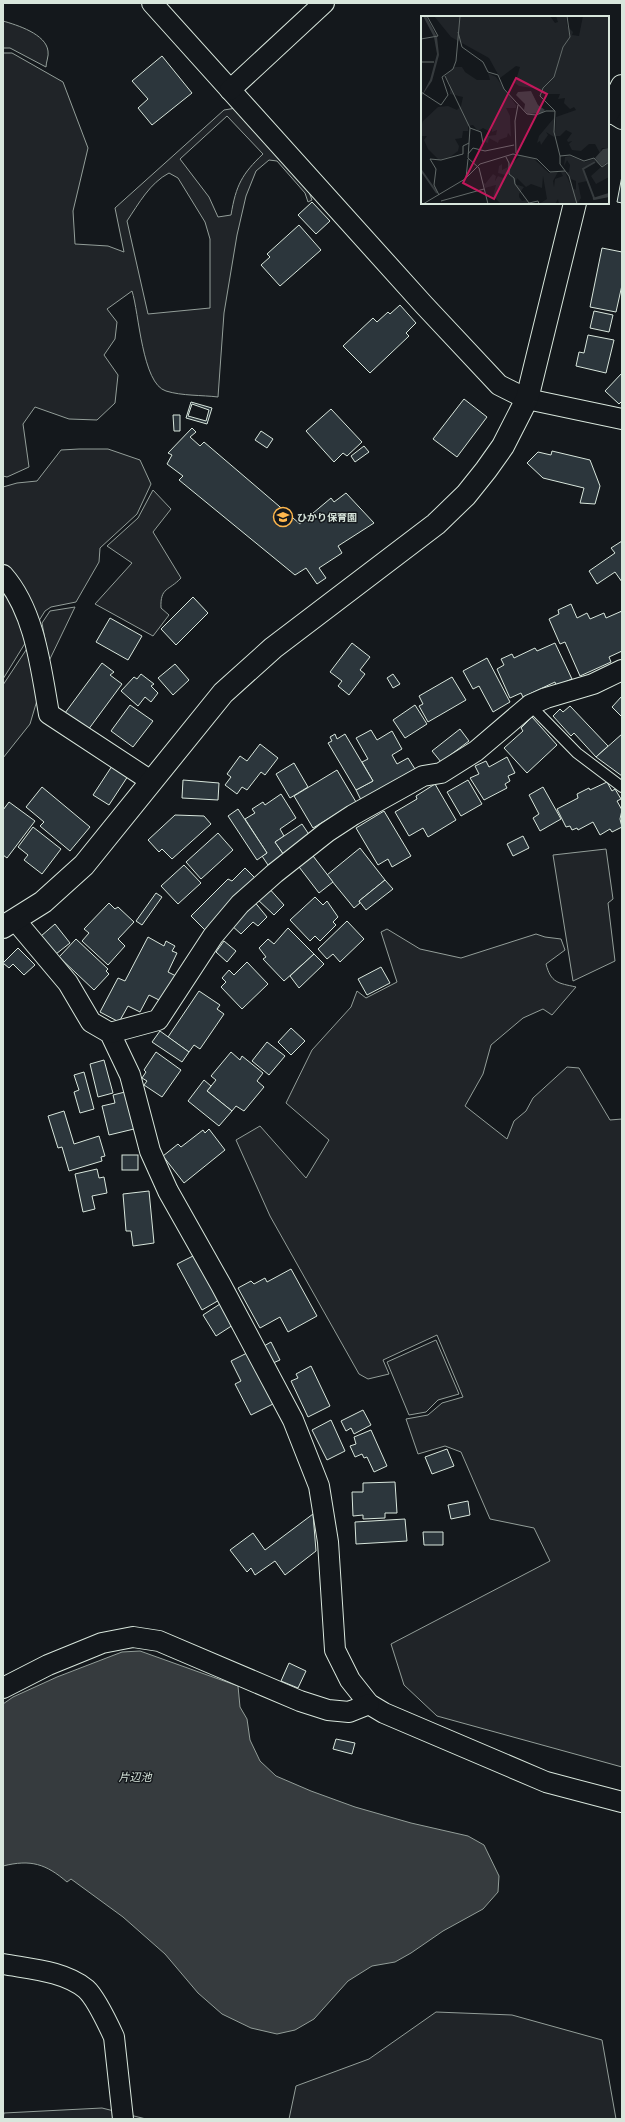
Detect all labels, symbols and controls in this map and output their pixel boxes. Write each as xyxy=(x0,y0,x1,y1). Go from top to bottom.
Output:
inset map xyxy=(421,16,609,204)
school or university icon: ひかり保育園 xyxy=(272,506,294,528)
place label: ひかり保育園 xyxy=(297,512,357,523)
water label: 片辺池 xyxy=(119,1771,152,1783)

